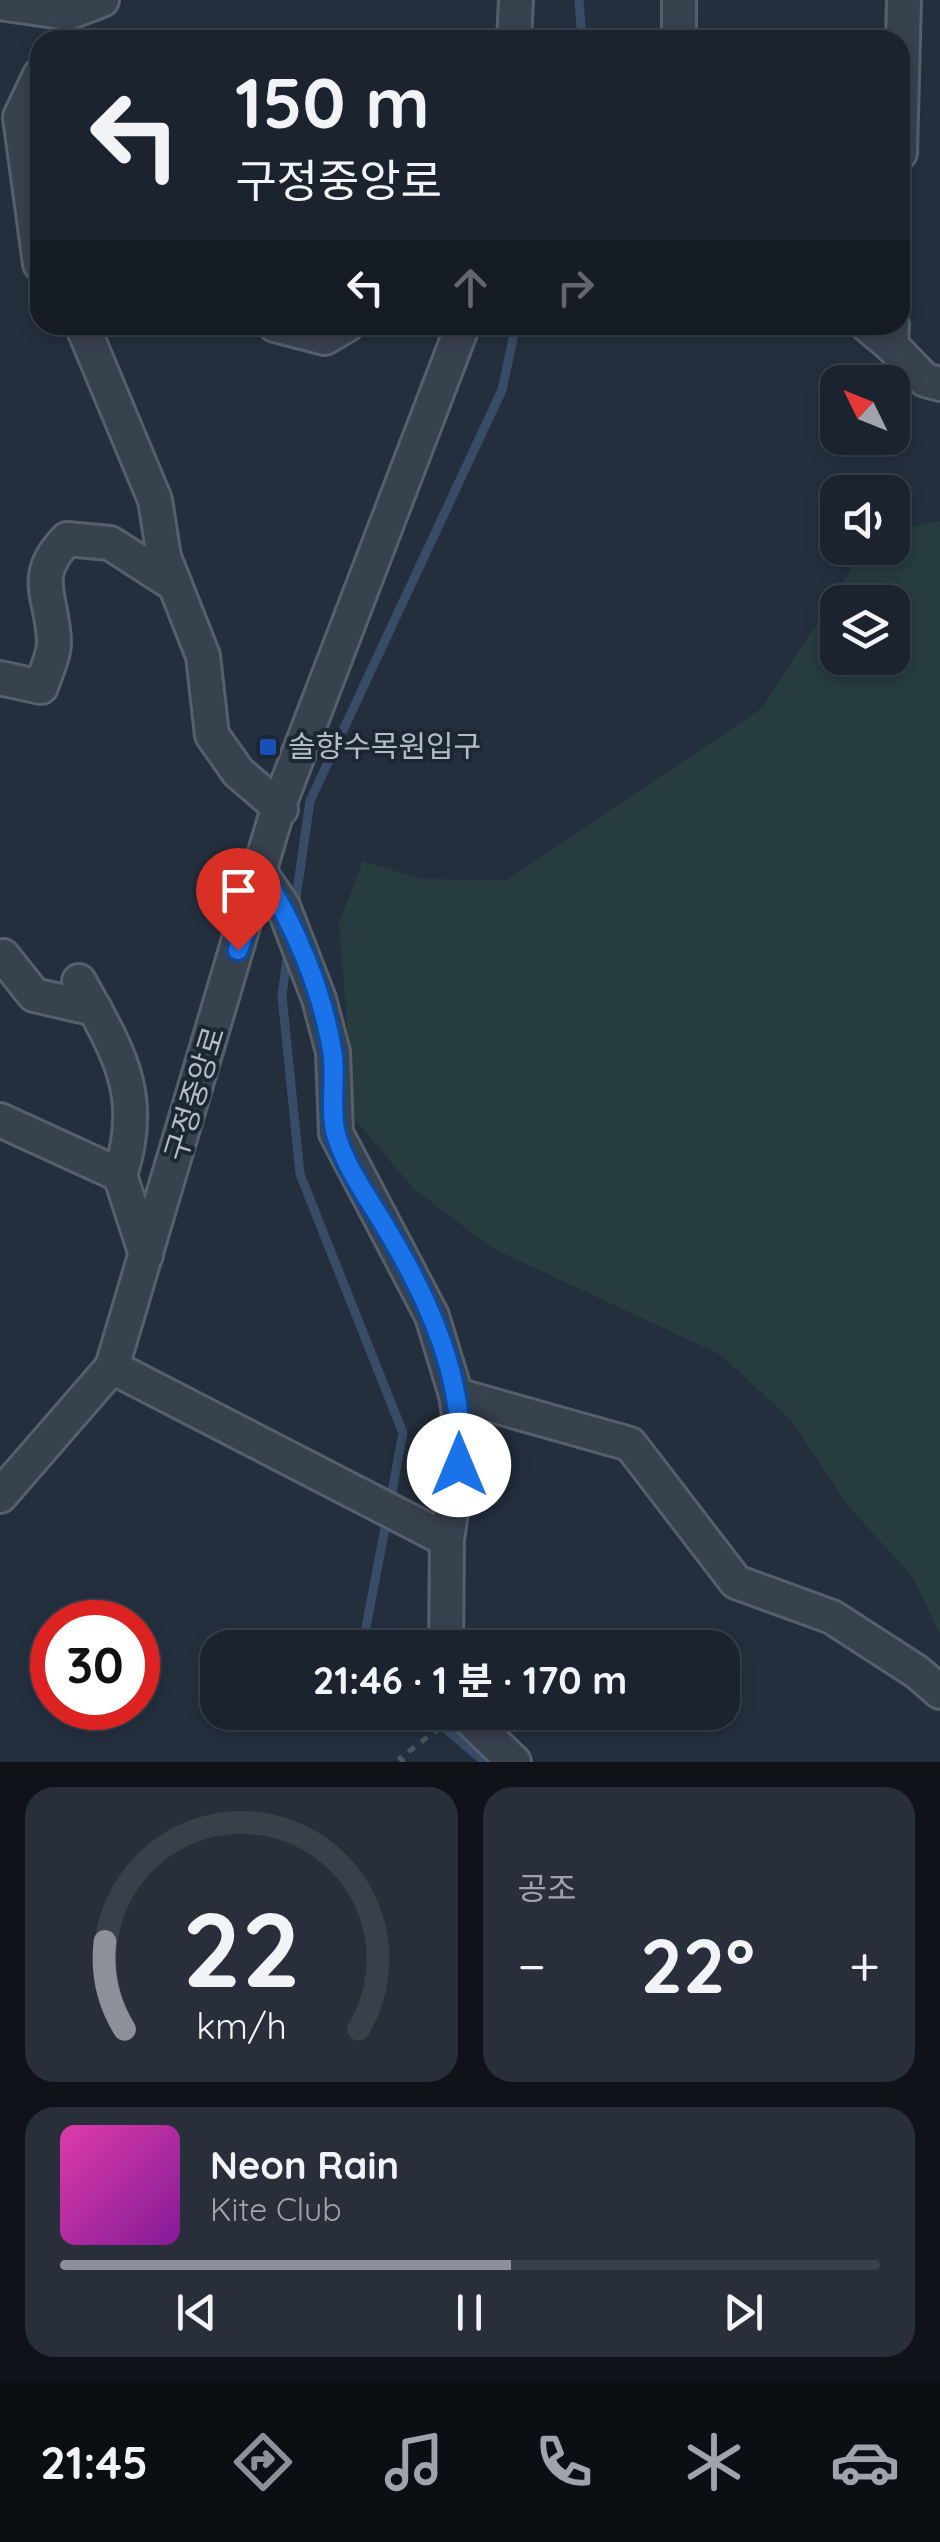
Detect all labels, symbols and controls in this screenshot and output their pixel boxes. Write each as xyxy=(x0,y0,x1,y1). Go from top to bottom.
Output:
text: 150 m xyxy=(235,58,430,146)
icon: left xyxy=(70,70,200,200)
text: 구정중앙로 xyxy=(235,152,442,208)
icon: left xyxy=(338,260,393,315)
icon: ahead xyxy=(443,260,498,315)
icon: right xyxy=(548,260,603,315)
north arrow xyxy=(820,365,910,455)
map controls xyxy=(820,365,910,675)
button: sound xyxy=(820,475,910,565)
button: layers xyxy=(820,585,910,675)
place label: 솔향수목원입구 xyxy=(288,727,481,765)
marker: 솔향수목원입구 xyxy=(257,736,279,758)
pin xyxy=(196,848,281,951)
icon: arrive xyxy=(211,863,266,918)
street label: 구정중앙로 xyxy=(156,1022,232,1165)
position arrow xyxy=(407,1413,511,1517)
speed limit sign: 30 xyxy=(30,1600,160,1730)
text: 21:46 · 1 분 · 170 m xyxy=(313,1656,627,1704)
text: 공조 xyxy=(518,1868,576,1908)
text: 22 xyxy=(182,1883,300,2013)
text: 22° xyxy=(640,1918,755,2012)
text: − xyxy=(518,1931,546,2000)
text: + xyxy=(849,1931,880,2000)
text: km/h xyxy=(196,2003,287,2048)
text: Neon Rain xyxy=(210,2141,399,2189)
text: Kite Club xyxy=(210,2189,342,2229)
icon: previous xyxy=(169,2285,224,2340)
icon: pause xyxy=(442,2285,497,2340)
icon: next xyxy=(716,2285,771,2340)
icon: directions xyxy=(228,2427,298,2497)
icon: music xyxy=(379,2427,449,2497)
icon: phone xyxy=(529,2427,599,2497)
icon: climate xyxy=(679,2427,749,2497)
icon: car xyxy=(830,2427,900,2497)
text: 21:45 xyxy=(40,2434,148,2490)

